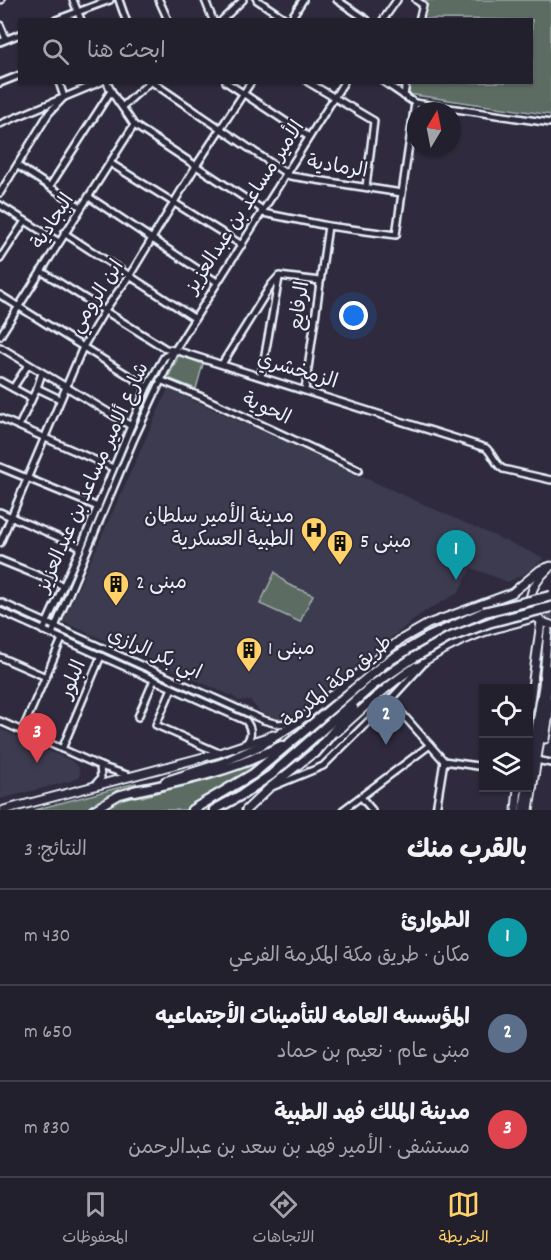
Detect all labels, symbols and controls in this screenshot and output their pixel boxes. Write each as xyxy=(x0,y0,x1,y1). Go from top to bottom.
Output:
search box xyxy=(18,18,533,84)
icon: search xyxy=(39,35,72,68)
text: ابحث هنا xyxy=(87,37,166,68)
north arrow xyxy=(407,102,461,156)
street label: الأمير مساعد بن عبدالعزيز xyxy=(177,115,313,302)
street label: الرمادية xyxy=(305,149,369,187)
street label: البجادية xyxy=(26,189,82,255)
street label: ابن الرومي xyxy=(64,255,133,340)
street label: الرفايع xyxy=(284,280,318,332)
your location xyxy=(339,301,368,330)
street label: الزمخشري xyxy=(253,347,341,397)
street label: شارع ألامير مساعد بن عبدالعزيز xyxy=(30,358,157,599)
street label: الحوية xyxy=(237,387,295,433)
place label: مدينة الأمير سلطان الطبية العسكرية xyxy=(144,502,294,555)
hospital icon: مدينة الأمير سلطان الطبية العسكرية xyxy=(299,515,329,553)
building icon: مبنى 5 xyxy=(325,528,355,566)
place label: مبنى 5 xyxy=(360,529,411,557)
pin: 1 xyxy=(436,530,476,580)
building icon: مبنى 2 xyxy=(101,569,131,607)
place label: مبنى 2 xyxy=(136,570,187,598)
street label: ابي بكر الرازي xyxy=(102,622,206,689)
street label: طريق مكة المكرمة xyxy=(277,630,399,736)
building icon: مبنى 1 xyxy=(234,635,264,673)
place label: مبنى 1 xyxy=(268,636,315,664)
street label: البلور xyxy=(53,656,95,706)
map controls xyxy=(479,684,533,792)
button: locate xyxy=(479,684,533,738)
pin: 2 xyxy=(366,696,406,745)
pin: 3 xyxy=(18,714,57,763)
button: layers xyxy=(479,738,533,792)
text: بالقرب منك xyxy=(407,833,527,870)
text: النتائج: 3 xyxy=(24,837,87,865)
text: الطوارئ xyxy=(401,907,470,938)
text: 430 m xyxy=(24,923,70,951)
text: 1 xyxy=(505,923,510,951)
text: مكان · طريق مكة المكرمة الفرعي xyxy=(229,943,470,971)
text: المؤسسه العامه للتأمينات الأجتماعيه xyxy=(155,1003,470,1034)
text: 650 m xyxy=(24,1019,72,1047)
text: 2 xyxy=(503,1019,512,1047)
text: مبنى عام · نعيم بن حماد xyxy=(277,1039,470,1067)
text: مدينة الملك فهد الطبية xyxy=(274,1099,470,1130)
text: 830 m xyxy=(24,1115,70,1143)
text: 3 xyxy=(503,1115,512,1143)
text: مستشفى · الأمير فهد بن سعد بن عبدالرحمن xyxy=(128,1135,470,1163)
tab: المحفوظات xyxy=(62,1188,128,1251)
tab: الاتجاهات xyxy=(253,1188,314,1251)
tab: الخريطة xyxy=(439,1188,489,1251)

